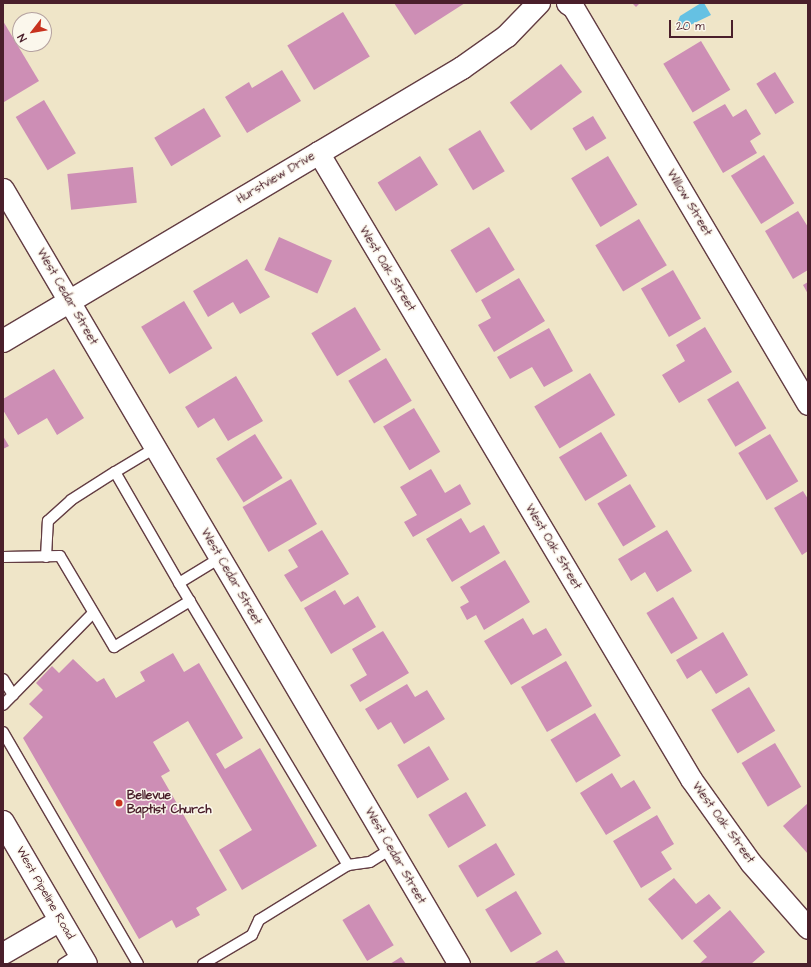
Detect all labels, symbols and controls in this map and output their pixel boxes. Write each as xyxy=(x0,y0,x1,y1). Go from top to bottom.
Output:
north arrow xyxy=(12,12,52,52)
scale bar xyxy=(671,12,735,38)
text: 20 m xyxy=(676,18,705,35)
text: N xyxy=(14,31,30,45)
street label: Hurstview Drive xyxy=(234,149,318,207)
street label: Willow Street xyxy=(663,167,715,239)
street label: West Oak Street xyxy=(356,224,418,314)
street label: West Cedar Street xyxy=(33,246,101,348)
street label: West Oak Street xyxy=(522,502,584,592)
street label: West Cedar Street xyxy=(197,526,265,628)
street label: West Oak Street xyxy=(689,780,757,866)
place label: Bellevue Baptist Church xyxy=(127,789,211,817)
marker: Bellevue Baptist Church xyxy=(114,798,124,808)
street label: West Cedar Street xyxy=(361,805,429,907)
street label: West Pipeline Road xyxy=(13,844,77,942)

